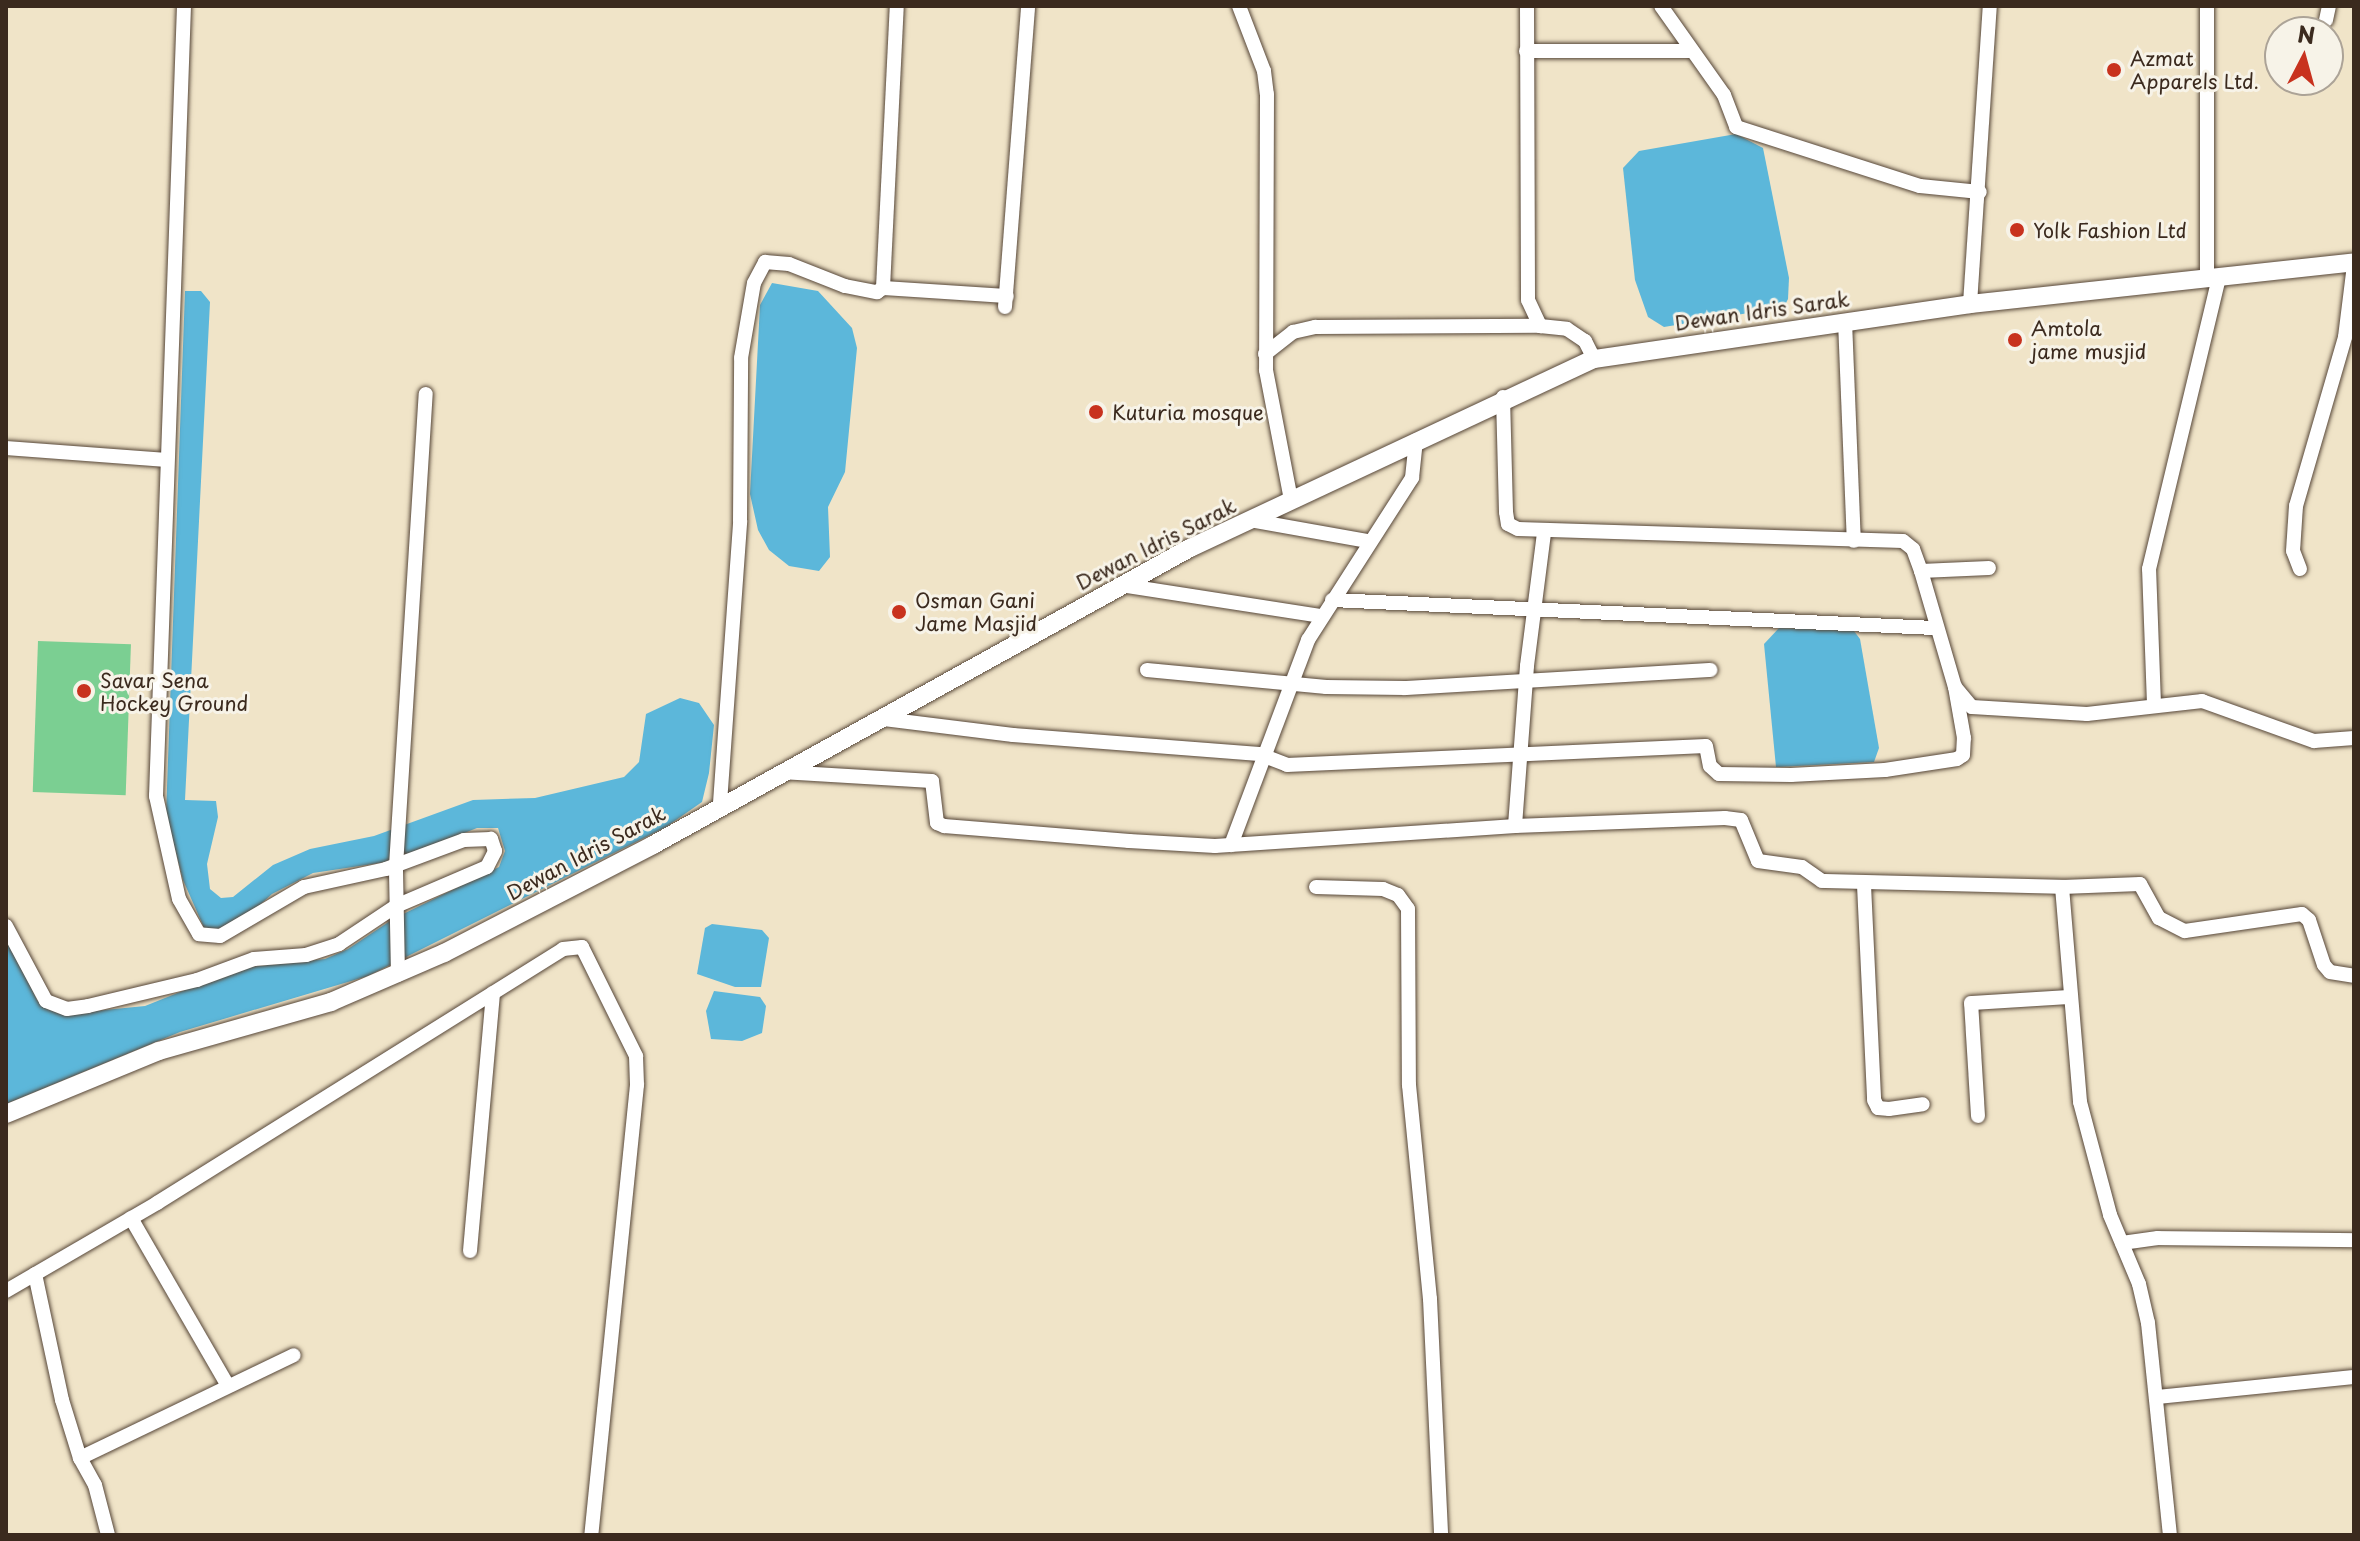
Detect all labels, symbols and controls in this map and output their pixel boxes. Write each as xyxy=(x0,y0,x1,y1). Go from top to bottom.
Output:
north arrow xyxy=(2264,16,2344,96)
text: N xyxy=(2296,16,2317,51)
place label: Azmat Apparels Ltd. xyxy=(2130,46,2259,93)
marker: Azmat Apparels Ltd. xyxy=(2105,61,2123,79)
place label: Yolk Fashion Ltd xyxy=(2033,218,2188,242)
marker: Yolk Fashion Ltd xyxy=(2008,221,2026,239)
street label: Dewan Idris Sarak xyxy=(1673,287,1851,335)
place label: Amtola jame musjid xyxy=(2031,316,2146,363)
marker: Amtola jame musjid xyxy=(2006,331,2024,349)
place label: Kuturia mosque xyxy=(1112,400,1263,424)
marker: Kuturia mosque xyxy=(1087,403,1105,421)
street label: Dewan Idris Sarak xyxy=(1072,493,1240,595)
place label: Osman Gani Jame Masjid xyxy=(915,588,1038,635)
marker: Osman Gani Jame Masjid xyxy=(890,603,908,621)
place label: Savar Sena Hockey Ground xyxy=(100,668,248,715)
marker: Savar Sena Hockey Ground xyxy=(75,682,93,700)
street label: Dewan Idris Sarak xyxy=(502,801,670,905)

